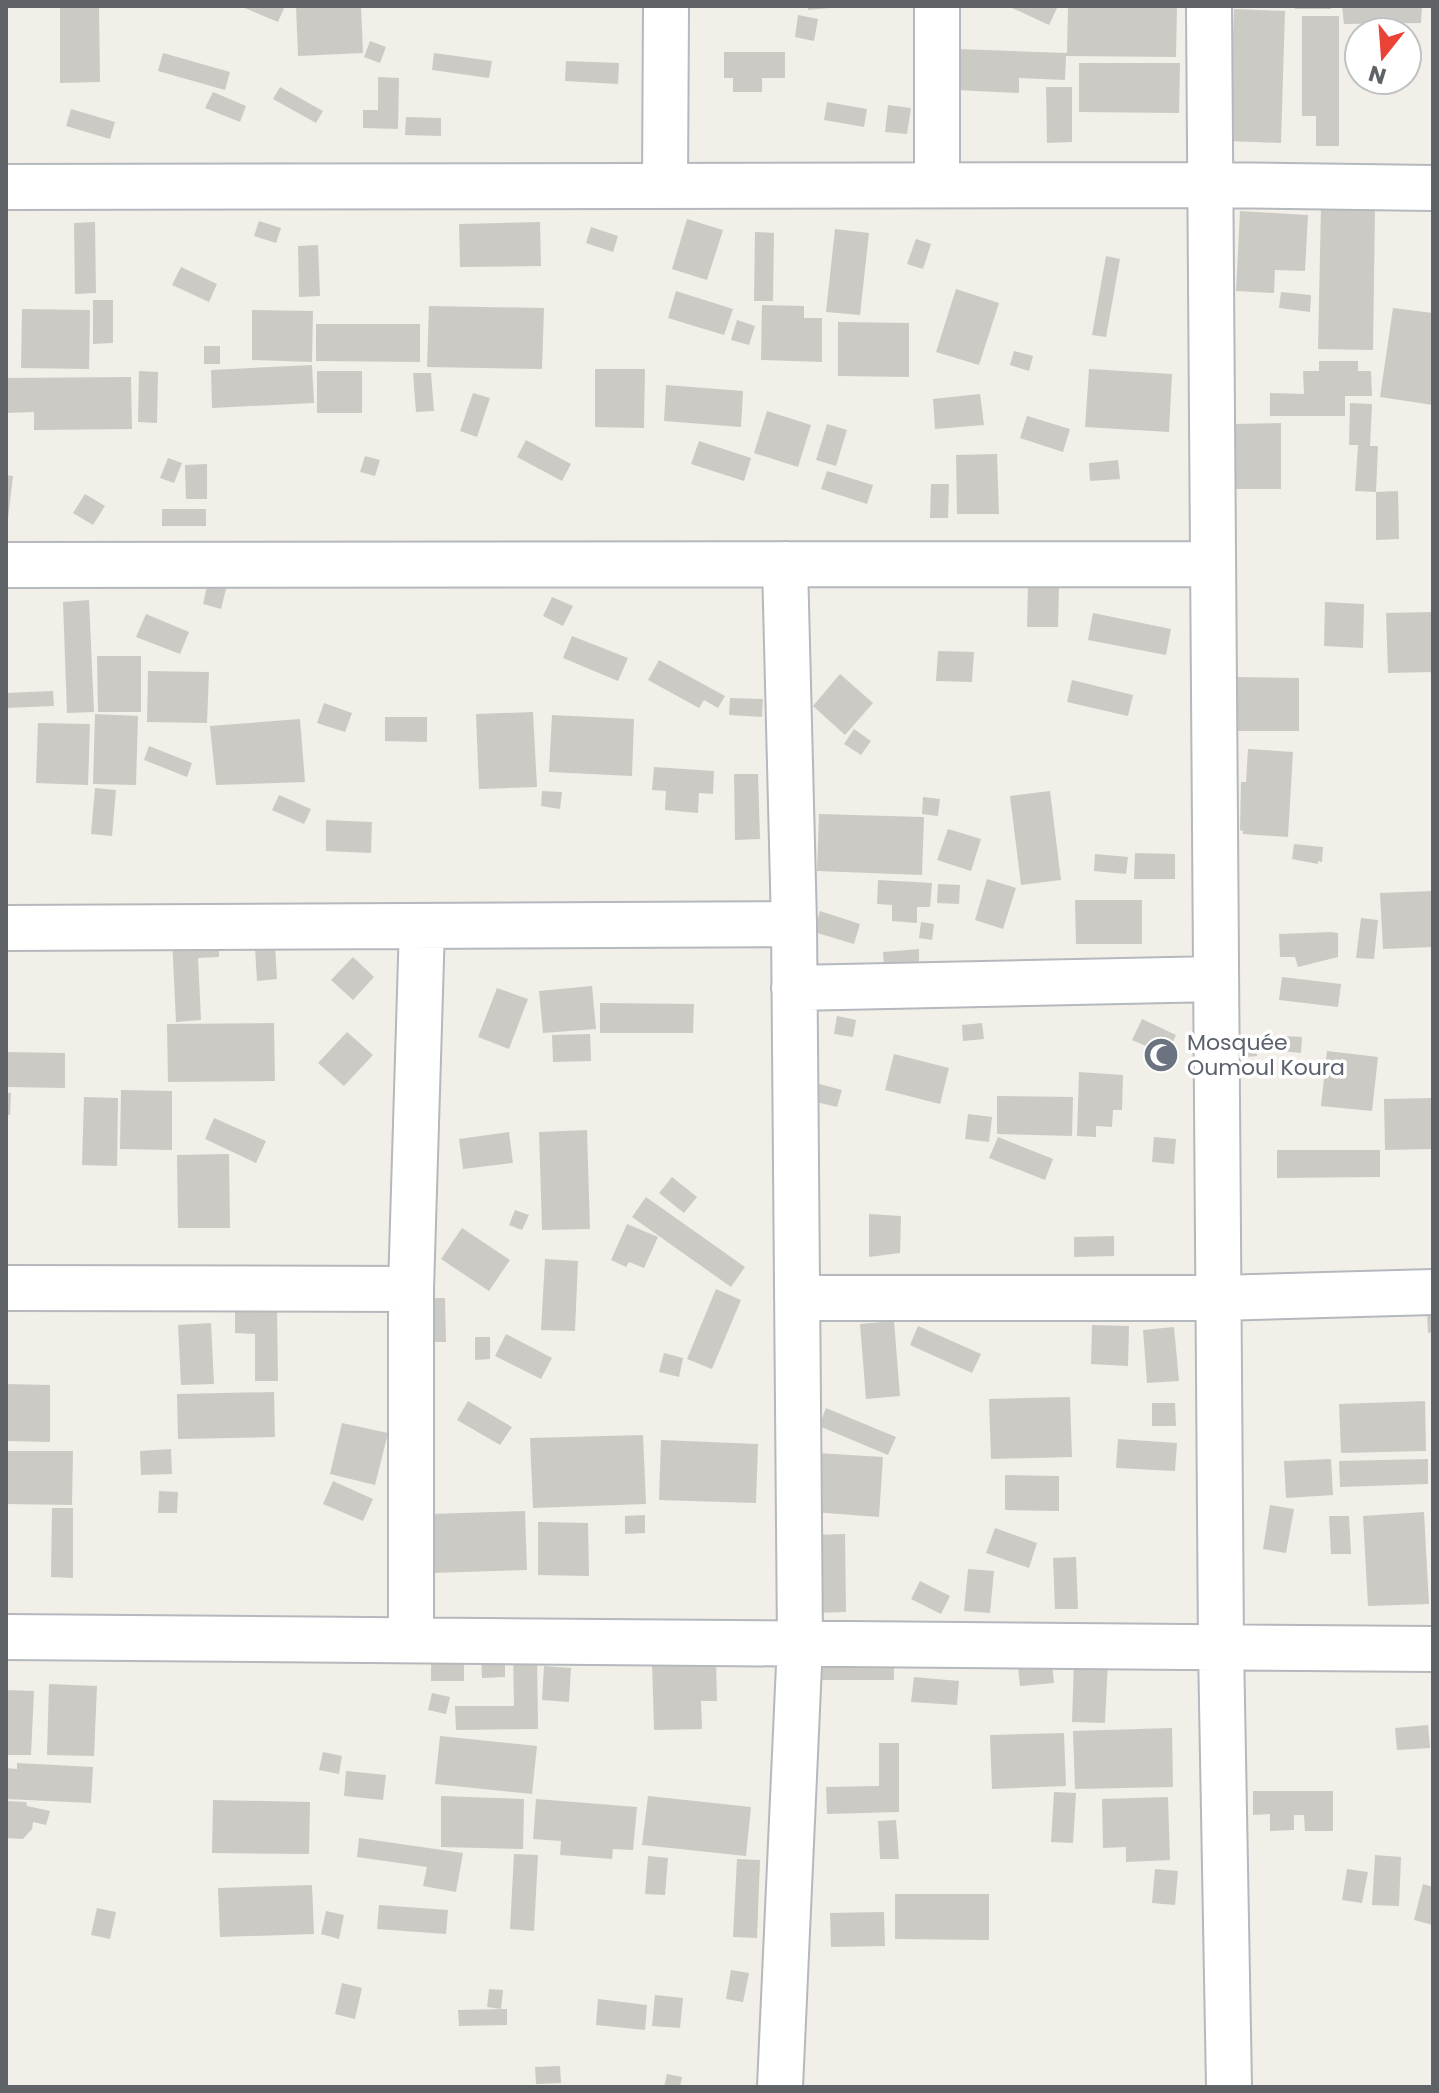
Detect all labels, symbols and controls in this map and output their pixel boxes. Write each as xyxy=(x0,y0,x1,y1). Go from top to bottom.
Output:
north arrow xyxy=(1343,16,1423,96)
text: N xyxy=(1365,57,1390,92)
place label: Mosquée Oumoul Koura xyxy=(1187,1027,1345,1083)
mosque icon: Mosquée Oumoul Koura xyxy=(1142,1036,1180,1074)

